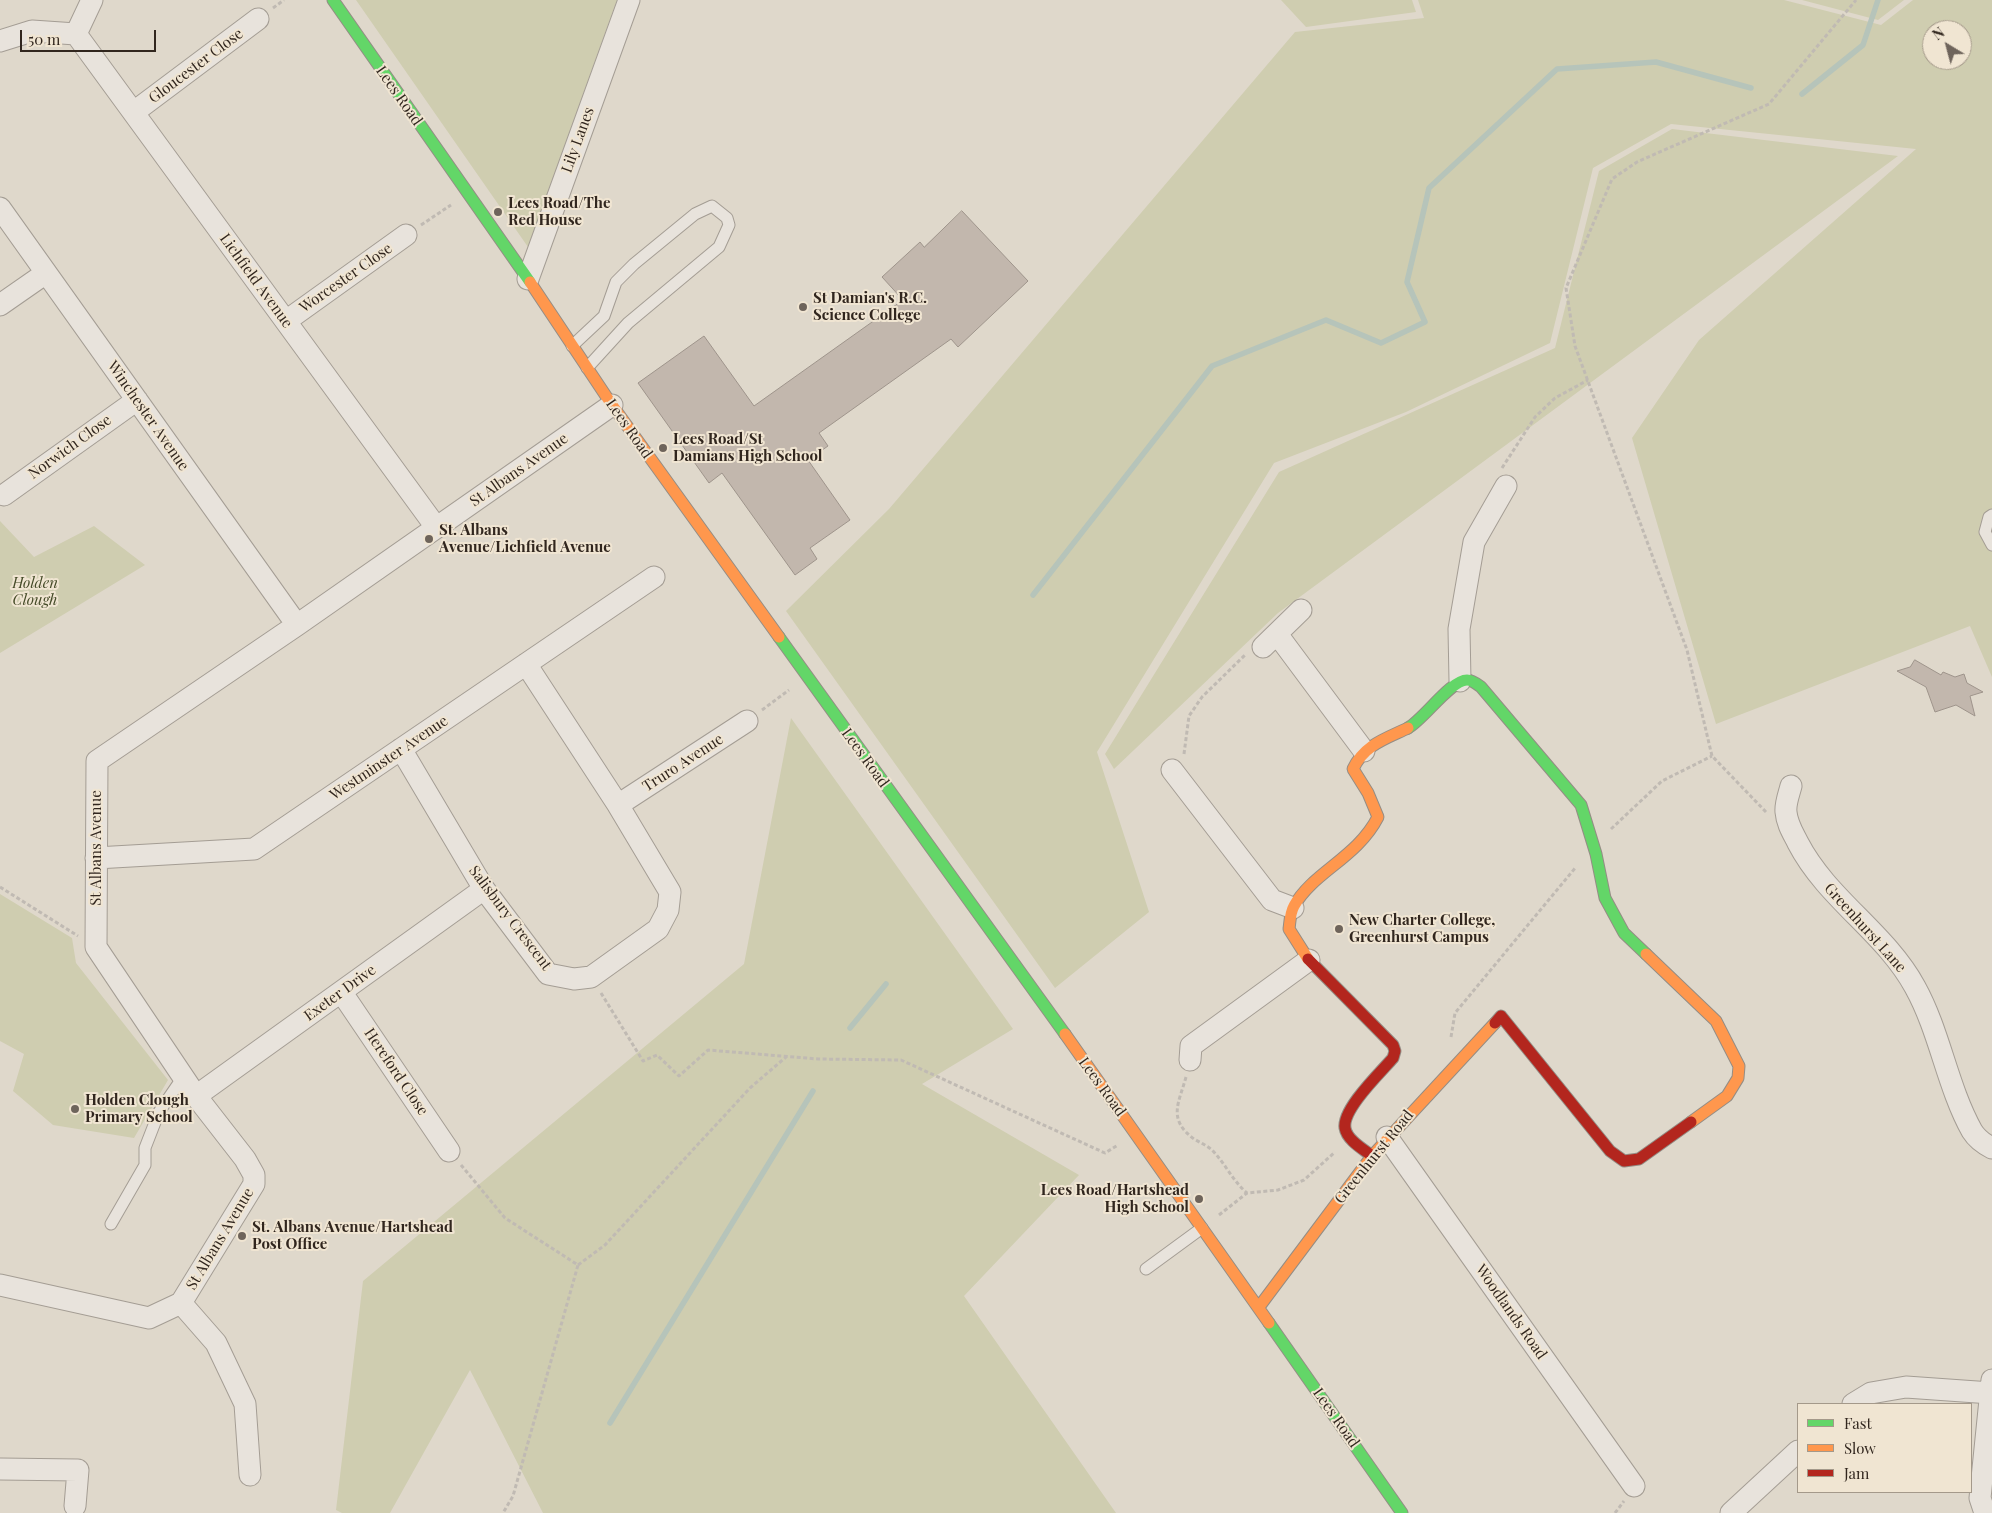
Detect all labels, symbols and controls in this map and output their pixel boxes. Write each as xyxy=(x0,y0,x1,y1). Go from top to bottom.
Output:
scale bar xyxy=(22,20,159,52)
north arrow xyxy=(1922,20,1972,70)
text: N xyxy=(1929,23,1948,44)
street label: Gloucester Close xyxy=(145,25,247,107)
text: 50 m xyxy=(28,29,60,49)
street label: Lees Road xyxy=(372,63,426,129)
street label: Lily Lanes xyxy=(558,105,598,175)
place label: Lees Road/The Red House xyxy=(508,194,610,229)
marker: Lees Road/The Red House xyxy=(492,206,504,218)
street label: Lichfield Avenue xyxy=(216,230,296,332)
street label: Worcester Close xyxy=(296,239,396,317)
place label: St Damian's R.C. Science College xyxy=(813,289,927,324)
marker: St Damian's R.C. Science College xyxy=(797,301,809,313)
street label: Winchester Avenue xyxy=(103,358,193,474)
street label: Lees Road xyxy=(602,396,656,462)
street label: Norwich Close xyxy=(25,411,115,483)
street label: St Albans Avenue xyxy=(466,429,572,511)
place label: Lees Road/St Damians High School xyxy=(673,430,822,465)
marker: Lees Road/St Damians High School xyxy=(657,442,669,454)
place label: St. Albans Avenue/Lichfield Avenue xyxy=(439,521,611,556)
marker: St. Albans Avenue/Lichfield Avenue xyxy=(423,533,435,545)
park label: Holden Clough xyxy=(12,574,58,609)
street label: Westminster Avenue xyxy=(327,712,451,804)
street label: Lees Road xyxy=(838,725,892,791)
street label: Truro Avenue xyxy=(639,730,727,796)
street label: St Albans Avenue xyxy=(87,790,105,906)
street label: Salisbury Crescent xyxy=(465,862,555,974)
street label: Greenhurst Lane xyxy=(1820,880,1910,976)
place label: New Charter College, Greenhurst Campus xyxy=(1349,911,1495,946)
marker: New Charter College, Greenhurst Campus xyxy=(1333,923,1345,935)
street label: Exeter Drive xyxy=(301,961,379,1025)
street label: Hereford Close xyxy=(360,1025,432,1119)
street label: Lees Road xyxy=(1075,1054,1129,1120)
place label: Holden Clough Primary School xyxy=(85,1091,193,1126)
marker: Holden Clough Primary School xyxy=(69,1103,81,1115)
street label: Greenhurst Road xyxy=(1331,1107,1417,1207)
place label: Lees Road/Hartshead High School xyxy=(1041,1181,1189,1216)
street label: St Albans Avenue xyxy=(182,1185,258,1293)
marker: Lees Road/Hartshead High School xyxy=(1193,1193,1205,1205)
place label: St. Albans Avenue/Hartshead Post Office xyxy=(252,1218,453,1253)
marker: St. Albans Avenue/Hartshead Post Office xyxy=(236,1230,248,1242)
street label: Woodlands Road xyxy=(1472,1261,1550,1363)
street label: Lees Road xyxy=(1309,1385,1363,1451)
legend xyxy=(1797,1403,1972,1493)
text: Fast xyxy=(1844,1413,1872,1433)
text: Slow xyxy=(1844,1438,1876,1458)
text: Jam xyxy=(1844,1463,1869,1483)

